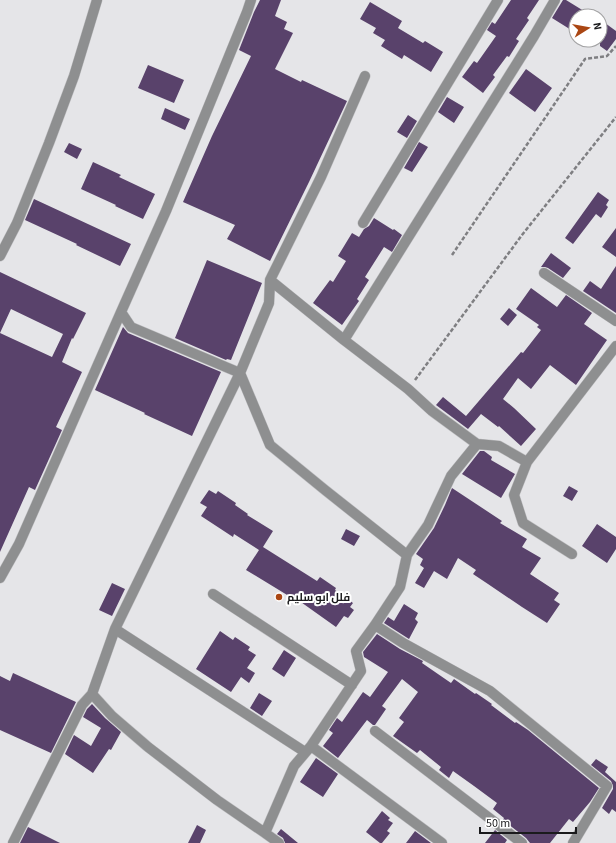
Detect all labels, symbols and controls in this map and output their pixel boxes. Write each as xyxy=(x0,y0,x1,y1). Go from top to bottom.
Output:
north arrow xyxy=(568,8,608,48)
text: N xyxy=(589,21,605,31)
place label: فلل ابو سليم xyxy=(287,590,350,605)
marker: فلل ابو سليم xyxy=(274,592,284,602)
scale bar xyxy=(480,809,576,835)
text: 50 m xyxy=(486,815,510,832)

